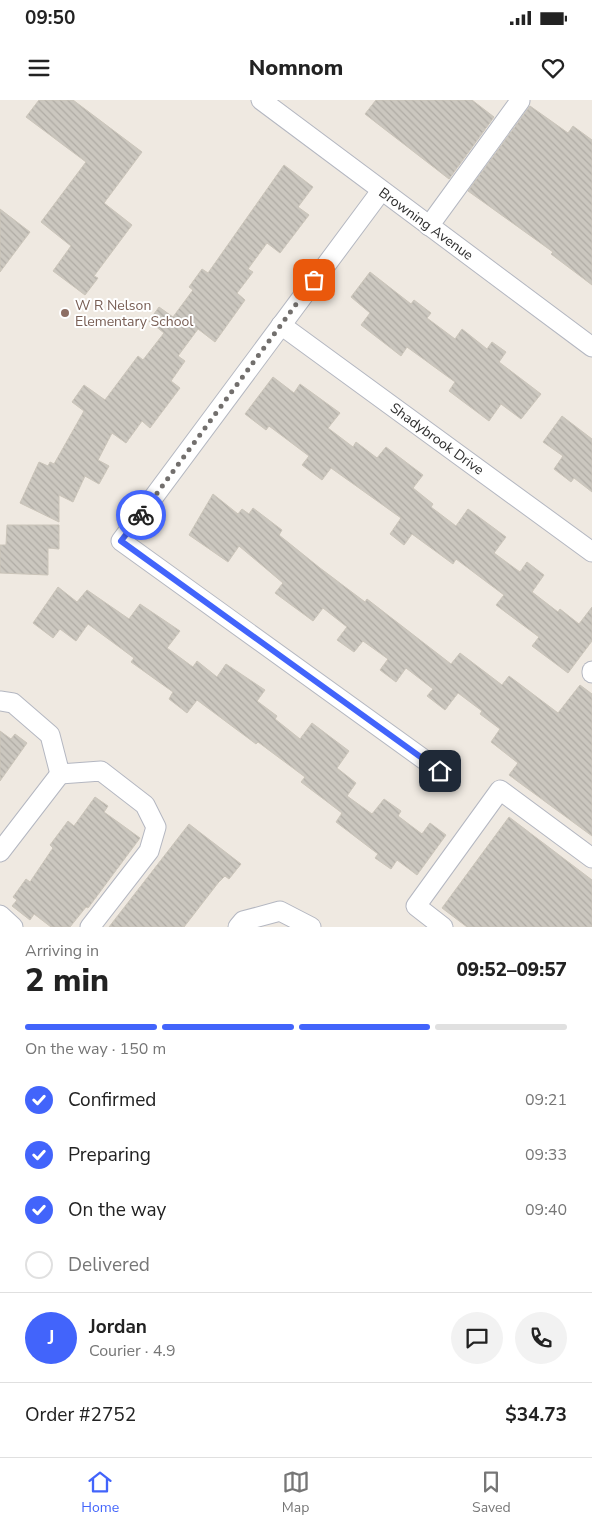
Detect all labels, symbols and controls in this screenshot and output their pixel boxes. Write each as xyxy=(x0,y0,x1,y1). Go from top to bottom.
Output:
text: 09:50 xyxy=(25,5,75,31)
text: Nomnom xyxy=(249,53,343,83)
icon: menu xyxy=(25,54,53,82)
icon: heart xyxy=(539,54,567,82)
street label: Browning Avenue xyxy=(375,183,477,265)
pin xyxy=(293,259,335,301)
icon: bag xyxy=(300,266,328,294)
place label: W R Nelson Elementary School xyxy=(75,296,194,331)
marker: W R Nelson Elementary School xyxy=(59,307,71,319)
street label: Shadybrook Drive xyxy=(386,398,488,480)
courier xyxy=(116,490,166,540)
icon: bike xyxy=(127,501,155,529)
pin xyxy=(419,750,461,792)
icon: home xyxy=(426,757,454,785)
text: Arriving in xyxy=(25,940,99,962)
text: 09:52–09:57 xyxy=(456,957,567,983)
text: 2 min xyxy=(25,959,109,1002)
text: On the way · 150 m xyxy=(25,1038,166,1060)
icon: check xyxy=(25,1086,53,1114)
text: Confirmed xyxy=(68,1087,156,1113)
text: 09:21 xyxy=(525,1089,567,1111)
icon: check xyxy=(25,1141,53,1169)
text: Preparing xyxy=(68,1142,151,1168)
text: 09:33 xyxy=(525,1144,567,1166)
icon: check xyxy=(25,1196,53,1224)
text: On the way xyxy=(68,1197,166,1223)
text: 09:40 xyxy=(525,1199,567,1221)
text: Delivered xyxy=(68,1252,150,1278)
button: chat xyxy=(451,1312,503,1364)
button: phone xyxy=(515,1312,567,1364)
text: Jordan xyxy=(89,1314,147,1340)
text: J xyxy=(48,1325,54,1351)
text: Courier · 4.9 xyxy=(89,1340,175,1362)
text: Order #2752 xyxy=(25,1402,136,1428)
text: $34.73 xyxy=(505,1402,567,1428)
tab: Home xyxy=(81,1468,119,1517)
tab: Map xyxy=(282,1468,310,1517)
tab: Saved xyxy=(472,1468,511,1517)

